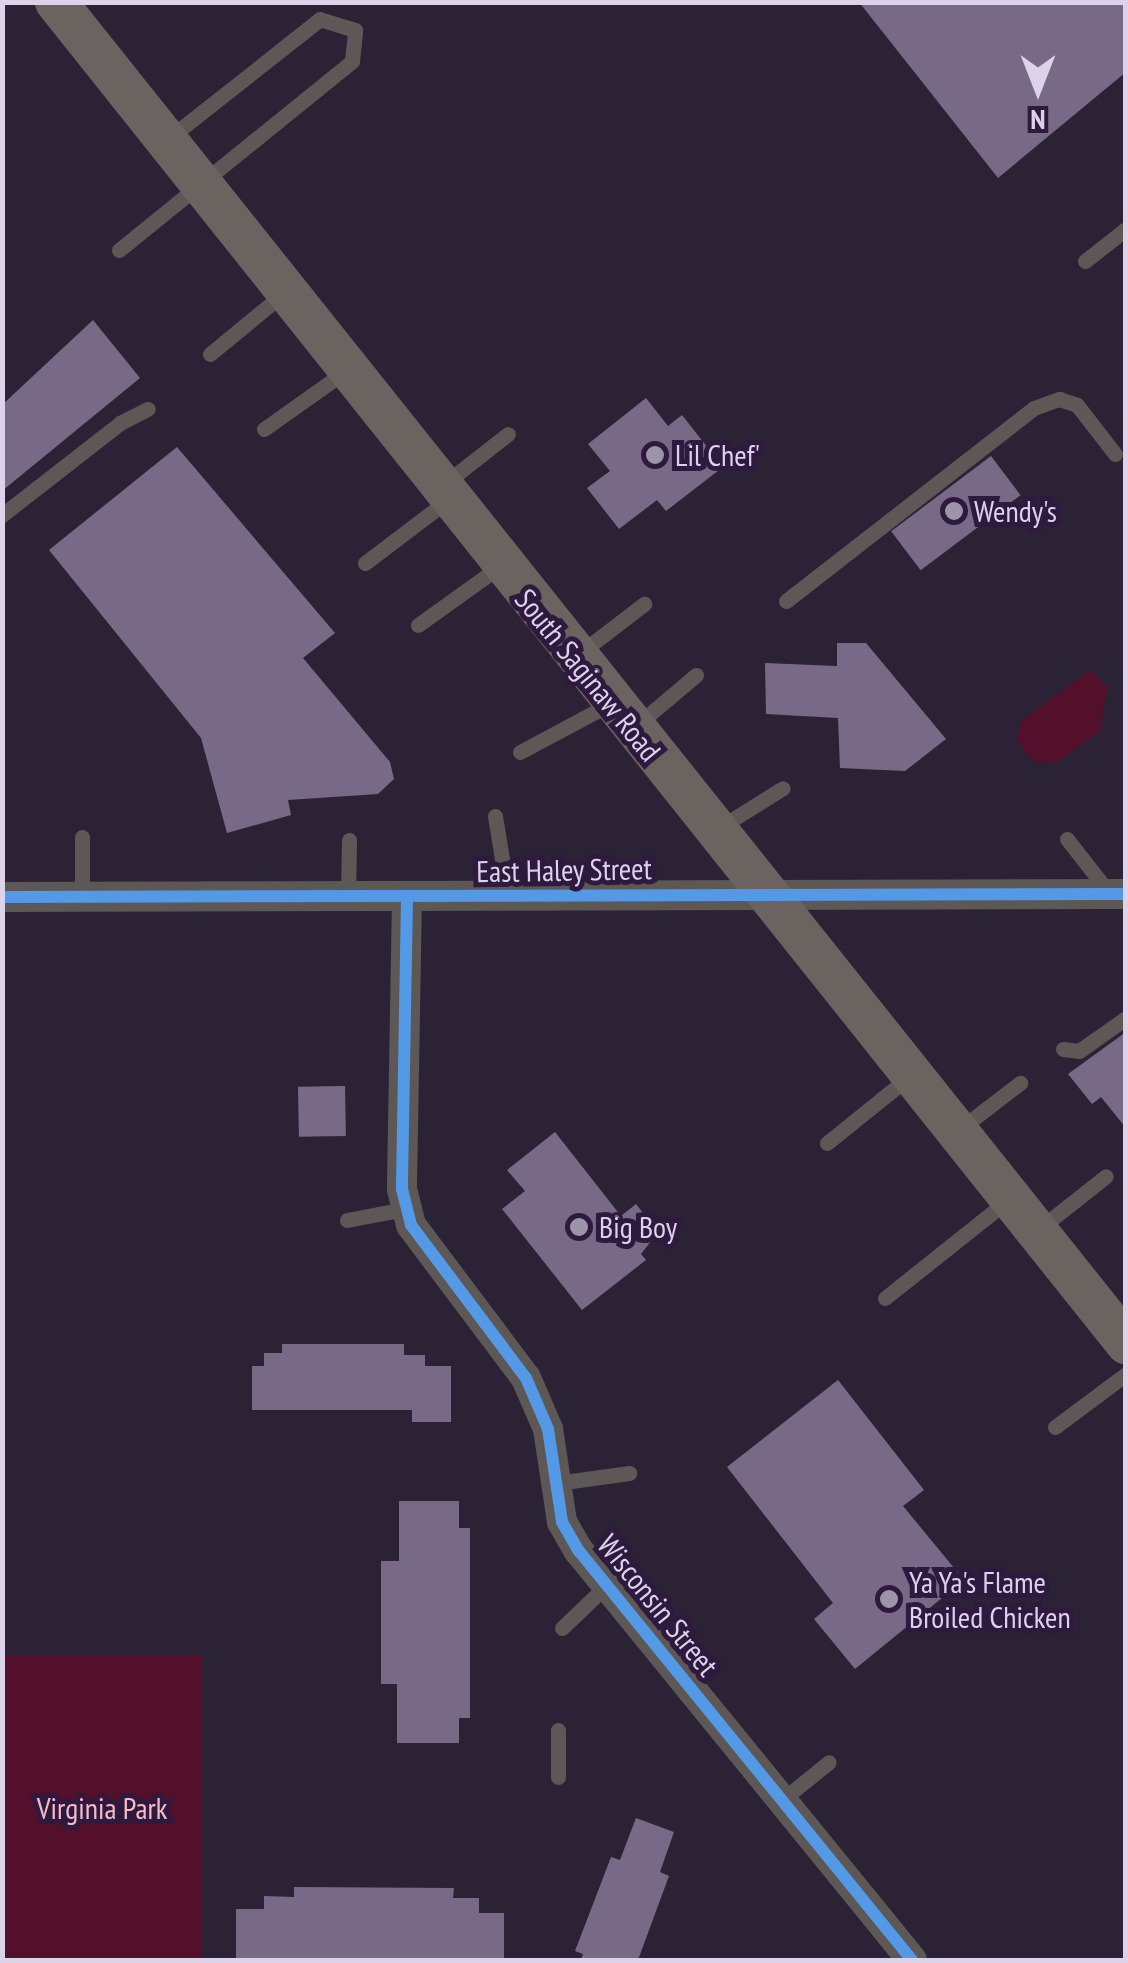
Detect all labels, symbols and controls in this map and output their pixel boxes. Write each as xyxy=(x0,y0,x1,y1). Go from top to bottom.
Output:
north arrow xyxy=(988,40,1088,140)
text: N xyxy=(1030,102,1046,139)
place label: Lil Chef' xyxy=(675,437,760,473)
marker: Lil Chef' xyxy=(644,444,666,466)
place label: Wendy's xyxy=(974,493,1057,529)
marker: Wendy's xyxy=(943,500,965,522)
street label: South Saginaw Road xyxy=(508,582,668,768)
street label: East Haley Street xyxy=(476,850,652,890)
place label: Big Boy xyxy=(599,1209,677,1245)
marker: Big Boy xyxy=(568,1216,590,1238)
street label: Wisconsin Street xyxy=(590,1527,726,1683)
place label: Ya Ya's Flame Broiled Chicken xyxy=(909,1564,1071,1634)
marker: Ya Ya's Flame Broiled Chicken xyxy=(878,1588,900,1610)
park label: Virginia Park xyxy=(37,1790,167,1826)

